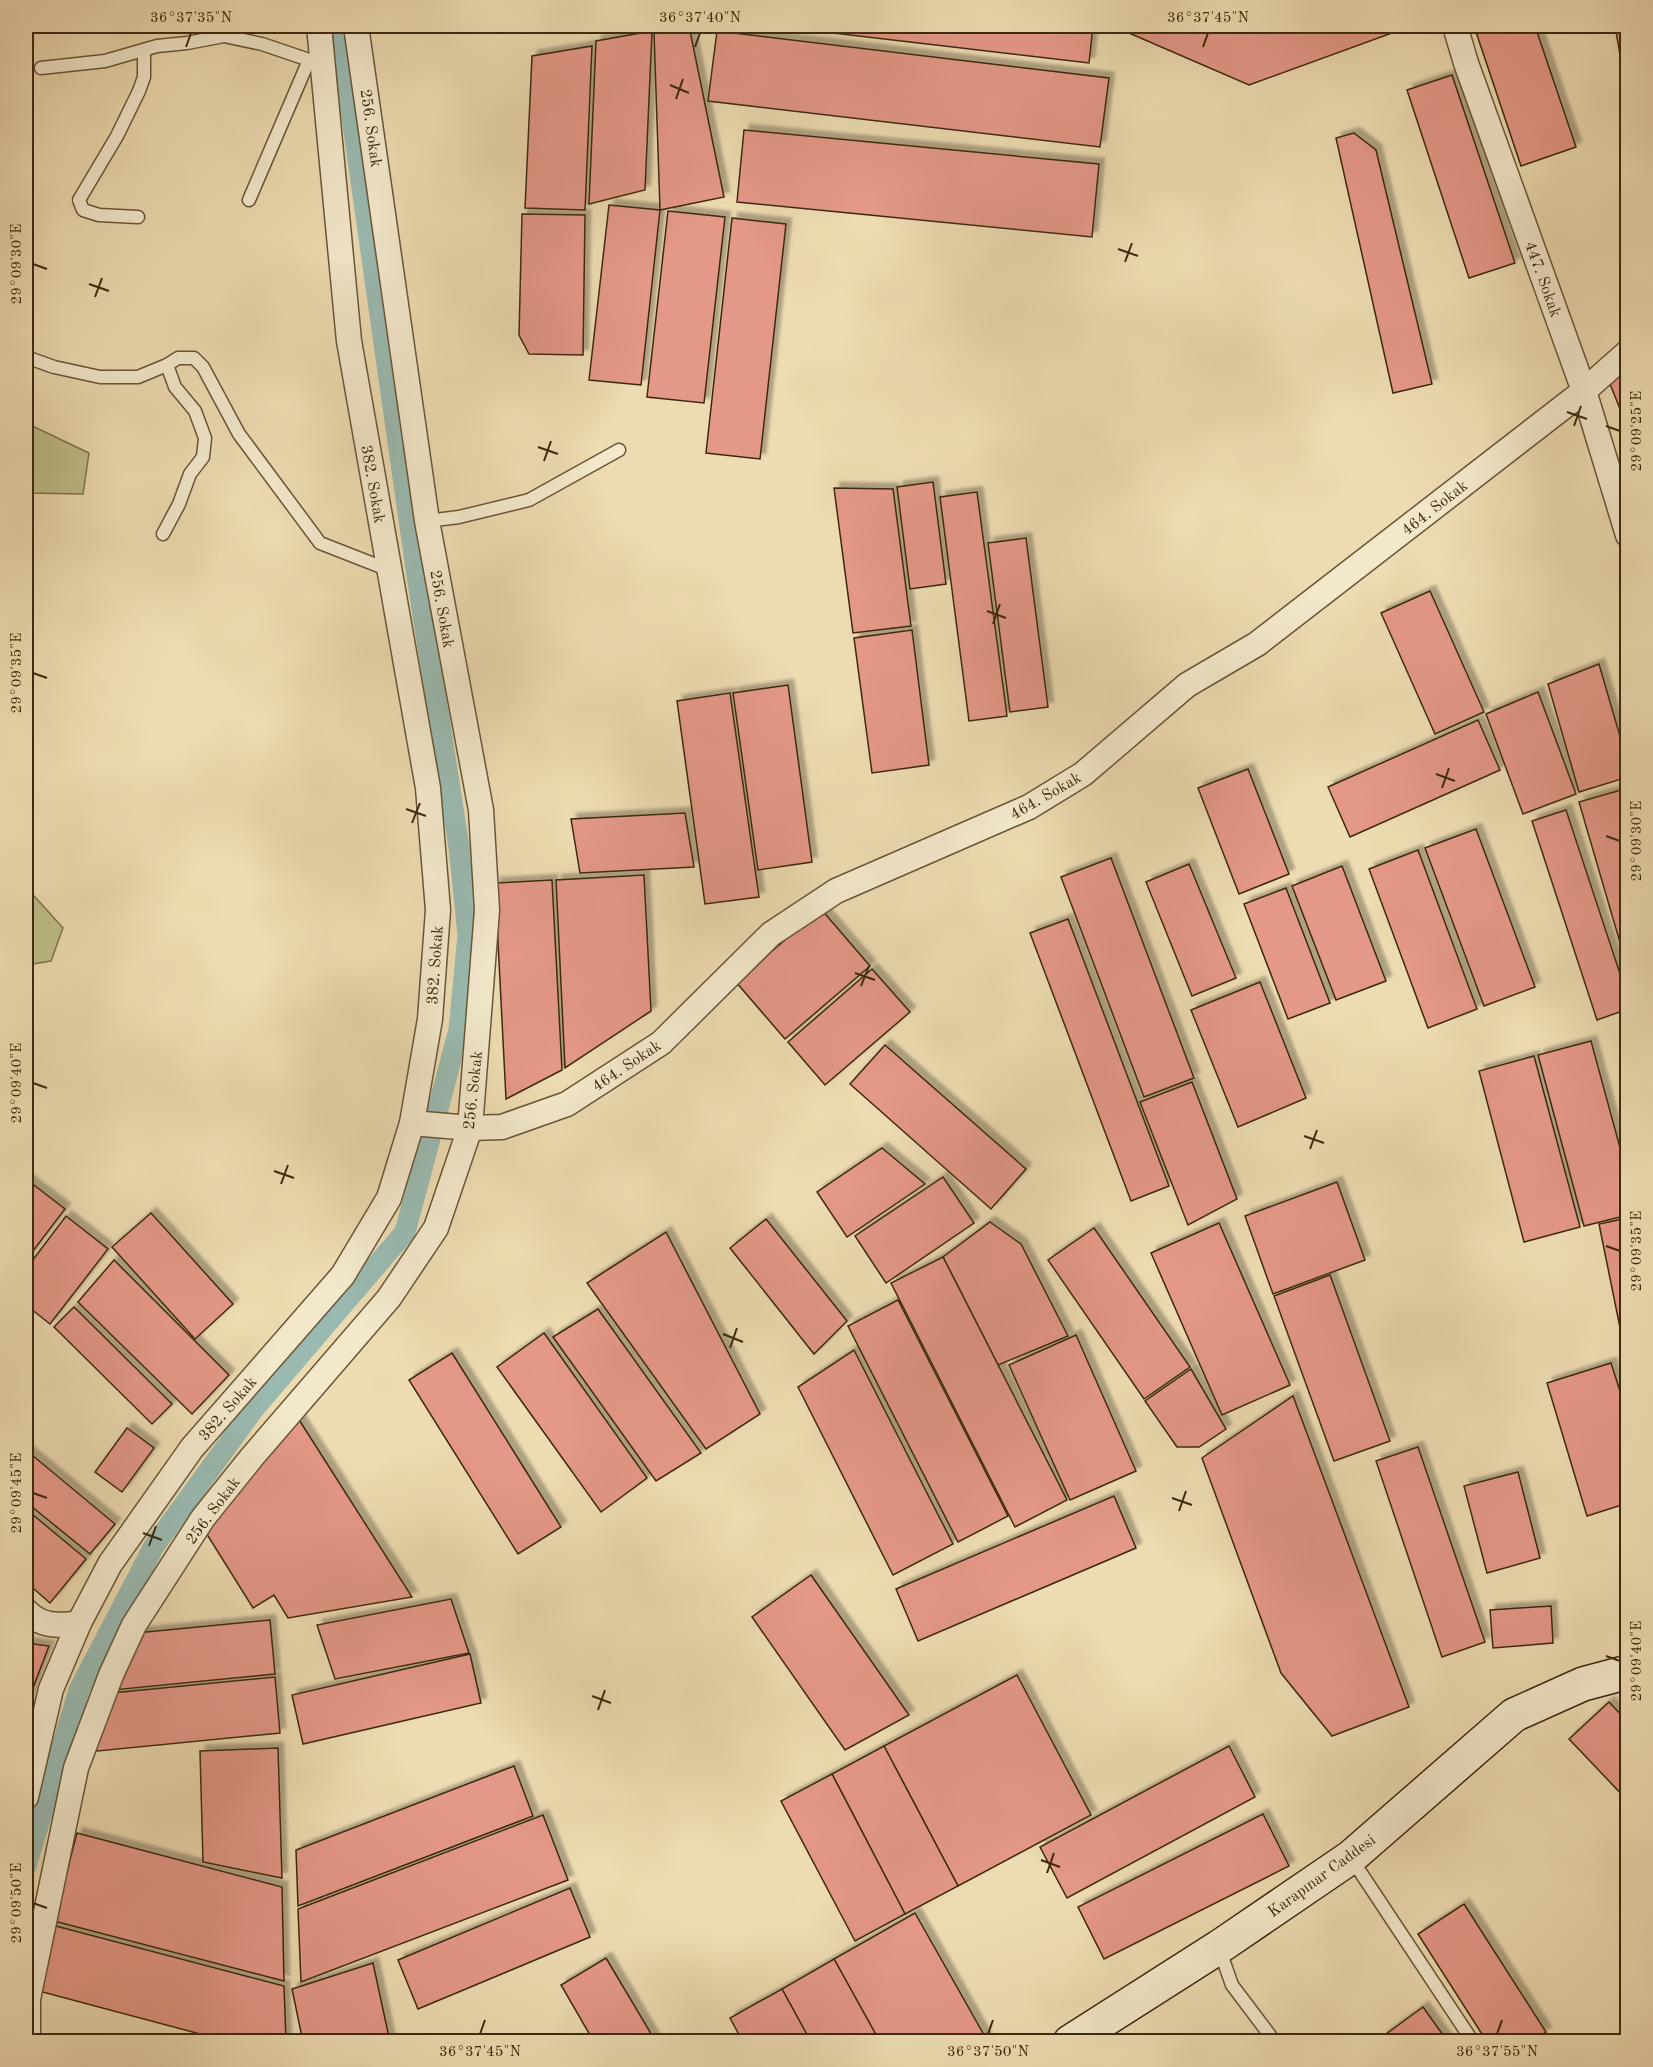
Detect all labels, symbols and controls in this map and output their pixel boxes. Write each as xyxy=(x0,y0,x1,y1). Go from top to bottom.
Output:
text: 36°37'35"N xyxy=(150,11,232,26)
text: 36°37'40"N xyxy=(659,11,741,26)
text: 36°37'45"N xyxy=(1167,11,1249,26)
street label: 256. Sokak xyxy=(357,88,383,169)
text: 29°09'30"E xyxy=(10,224,25,304)
street label: 447. Sokak xyxy=(1521,240,1563,320)
text: 29°09'25"E xyxy=(1630,391,1645,471)
street label: 382. Sokak xyxy=(357,444,387,525)
street label: 464. Sokak xyxy=(1399,478,1471,539)
street label: 256. Sokak xyxy=(426,569,456,650)
text: 29°09'35"E xyxy=(10,633,25,713)
street label: 464. Sokak xyxy=(1008,770,1084,823)
text: 29°09'30"E xyxy=(1630,801,1645,881)
street label: 382. Sokak xyxy=(425,925,447,1005)
street label: 464. Sokak xyxy=(590,1038,664,1095)
text: 29°09'40"E xyxy=(10,1043,25,1123)
street label: 256. Sokak xyxy=(462,1050,486,1130)
text: 29°09'35"E xyxy=(1630,1211,1645,1291)
street label: 382. Sokak xyxy=(196,1374,261,1444)
text: 29°09'45"E xyxy=(10,1453,25,1533)
street label: 256. Sokak xyxy=(183,1475,244,1548)
text: 29°09'40"E xyxy=(1630,1621,1645,1701)
street label: Karapınar Caddesi xyxy=(1265,1832,1379,1921)
text: 29°09'50"E xyxy=(10,1863,25,1943)
text: 36°37'45"N xyxy=(439,2045,521,2060)
text: 36°37'50"N xyxy=(947,2045,1029,2060)
text: 36°37'55"N xyxy=(1456,2045,1538,2060)

